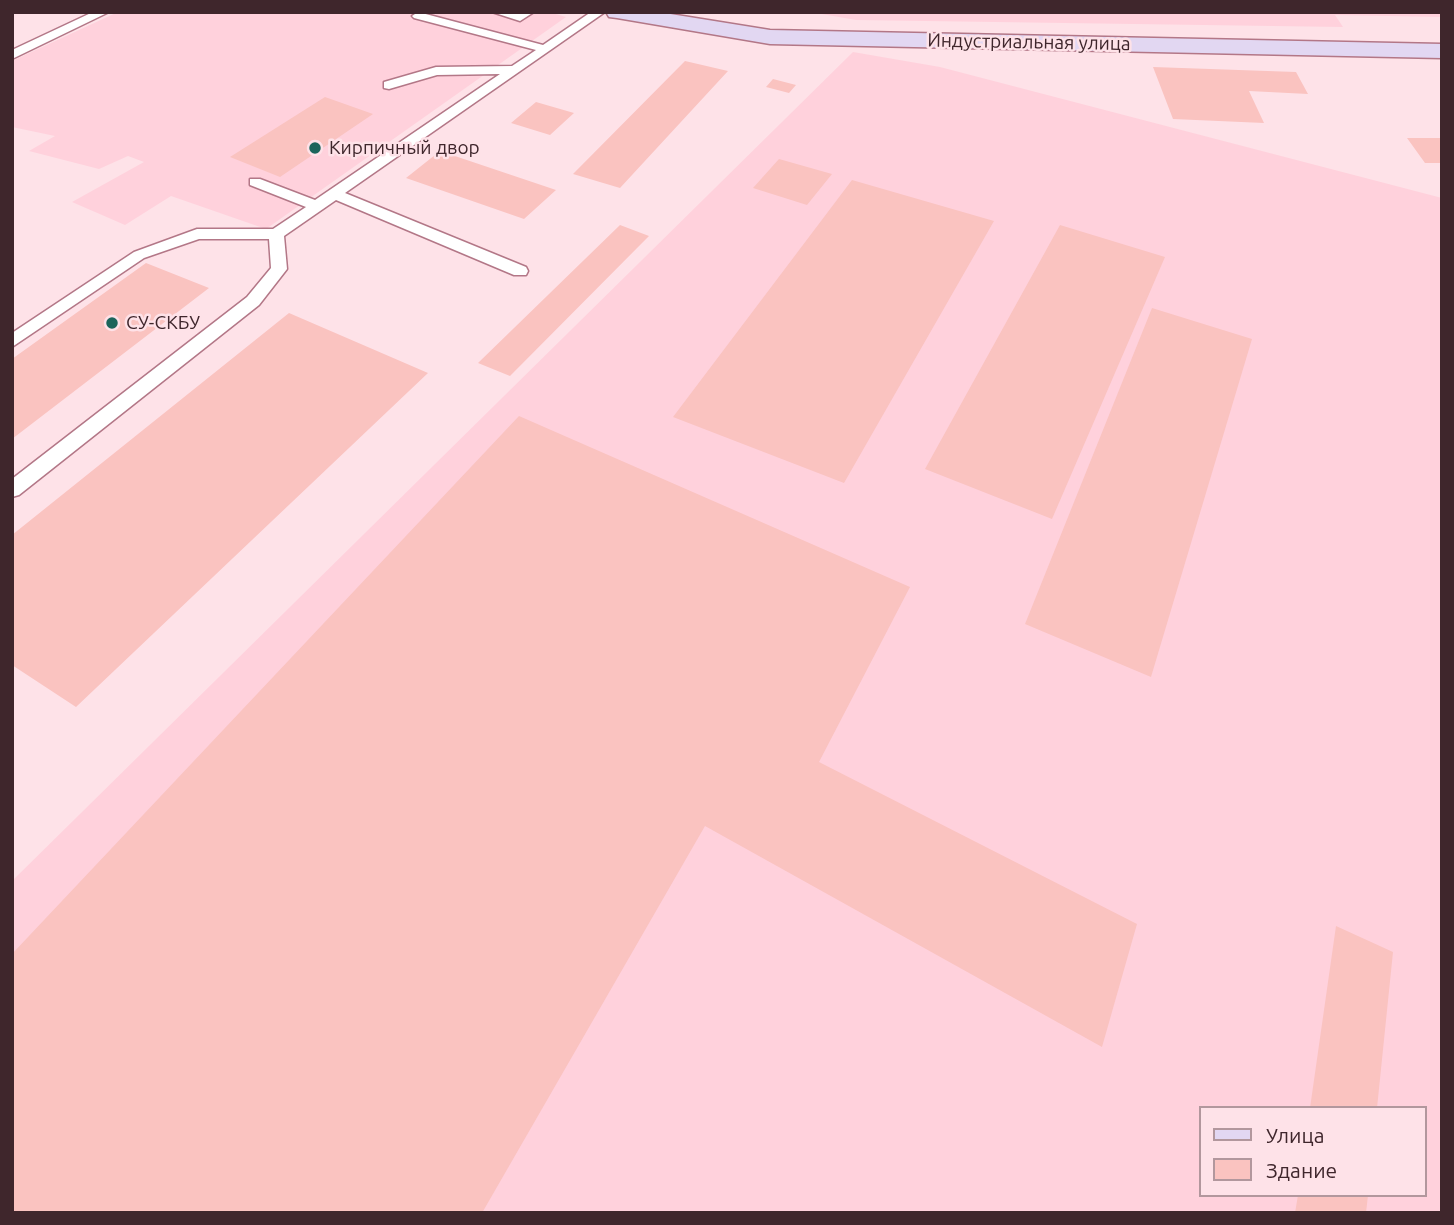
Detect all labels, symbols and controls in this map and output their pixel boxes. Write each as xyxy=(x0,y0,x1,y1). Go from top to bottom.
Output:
street label: Индустриальная улица xyxy=(927,29,1131,55)
place label: Кирпичный двор xyxy=(329,137,480,159)
marker: Кирпичный двор xyxy=(307,140,323,156)
place label: СУ-СКБУ xyxy=(126,312,200,334)
marker: СУ-СКБУ xyxy=(104,315,120,331)
legend xyxy=(1198,1106,1426,1197)
text: Улица xyxy=(1266,1123,1324,1147)
text: Здание xyxy=(1266,1158,1337,1182)

